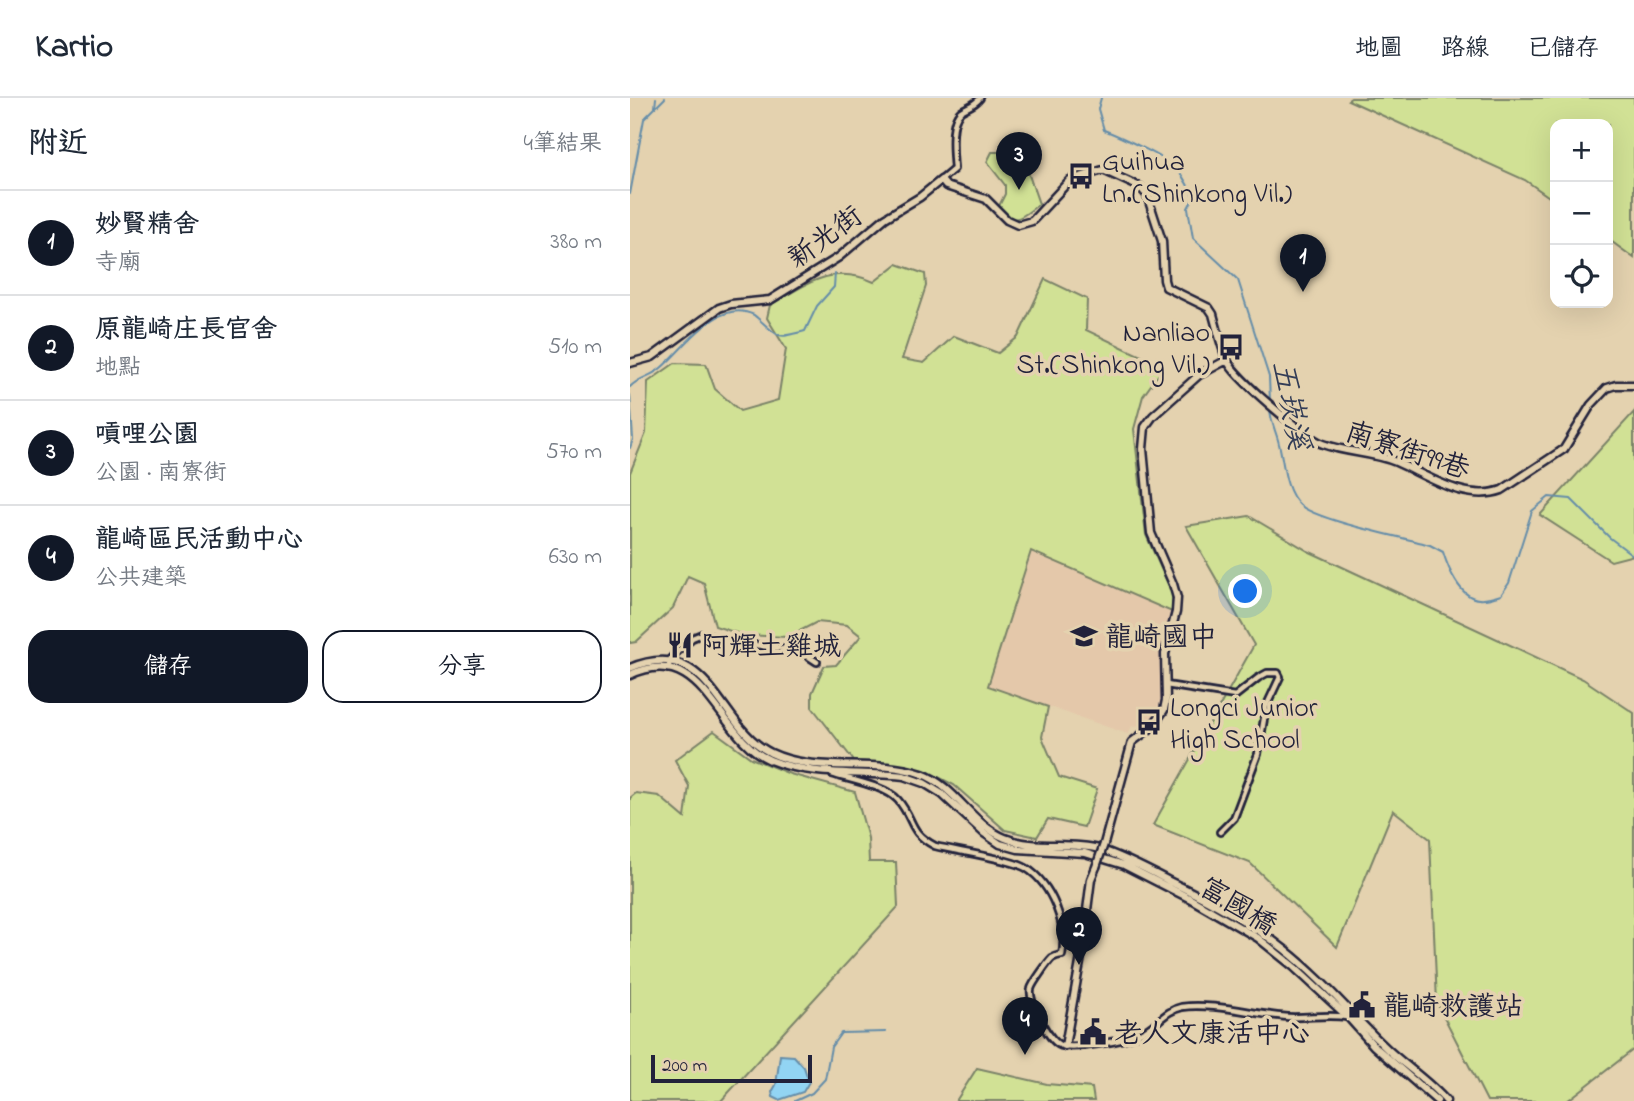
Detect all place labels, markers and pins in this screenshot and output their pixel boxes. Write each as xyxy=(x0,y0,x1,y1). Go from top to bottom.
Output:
pin: 3 xyxy=(996,132,1042,190)
place label: Guihua Ln.(Shinkong Vil.) xyxy=(1102,143,1292,216)
bus stop icon: Guihua Ln.(Shinkong Vil.) xyxy=(1066,161,1096,191)
pin: 1 xyxy=(1280,234,1326,292)
place label: Nanliao St.(Shinkong Vil.) xyxy=(1017,314,1210,387)
bus stop icon: Nanliao St.(Shinkong Vil.) xyxy=(1216,332,1246,362)
place label: 龍崎國中 xyxy=(1105,619,1217,660)
school or university icon: 龍崎國中 xyxy=(1069,621,1099,651)
place label: 阿輝土雞城 xyxy=(701,628,841,669)
restaurant icon: 阿輝土雞城 xyxy=(665,630,695,660)
place label: Longci Junior High School xyxy=(1170,689,1318,762)
bus stop icon: Longci Junior High School xyxy=(1134,707,1164,737)
pin: 2 xyxy=(1056,907,1102,965)
place label: 龍崎救護站 xyxy=(1383,988,1523,1029)
public building icon: 龍崎救護站 xyxy=(1347,990,1377,1020)
pin: 4 xyxy=(1002,997,1048,1055)
place label: 老人文康活中心 xyxy=(1114,1015,1310,1056)
public building icon: 老人文康活中心 xyxy=(1078,1017,1108,1047)

